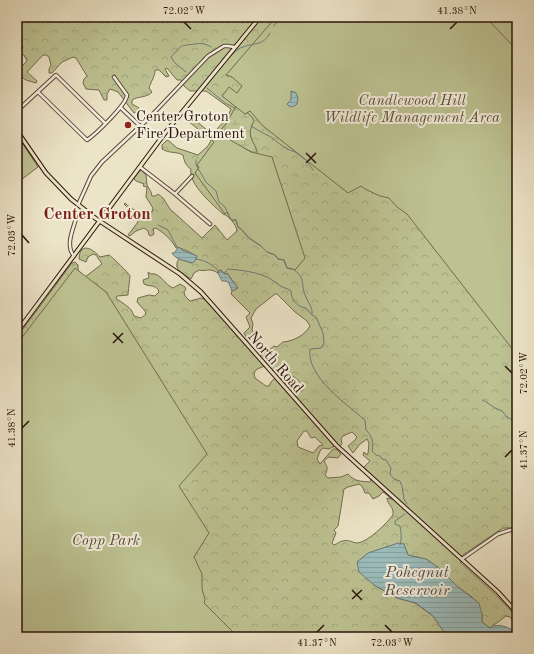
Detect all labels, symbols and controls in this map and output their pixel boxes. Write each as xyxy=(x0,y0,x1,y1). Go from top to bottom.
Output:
text: 72.02°W xyxy=(163,6,206,16)
text: 41.38°N xyxy=(437,6,477,16)
park label: Candlewood Hill Wildlife Management Area xyxy=(324,94,500,126)
place label: Center Groton Fire Department xyxy=(136,110,245,142)
marker: Center Groton Fire Department xyxy=(123,120,133,130)
district label: Center Groton xyxy=(43,206,151,223)
text: 72.03°W xyxy=(7,213,17,256)
street label: North Road xyxy=(244,329,306,397)
text: 72.02°W xyxy=(519,351,529,394)
text: 41.38°N xyxy=(7,408,17,448)
text: 41.37°N xyxy=(519,430,529,470)
park label: Copp Park xyxy=(72,534,140,549)
water label: Pohegnut Reservoir xyxy=(383,565,451,599)
text: 41.37°N xyxy=(297,638,337,648)
text: 72.03°W xyxy=(371,638,414,648)

